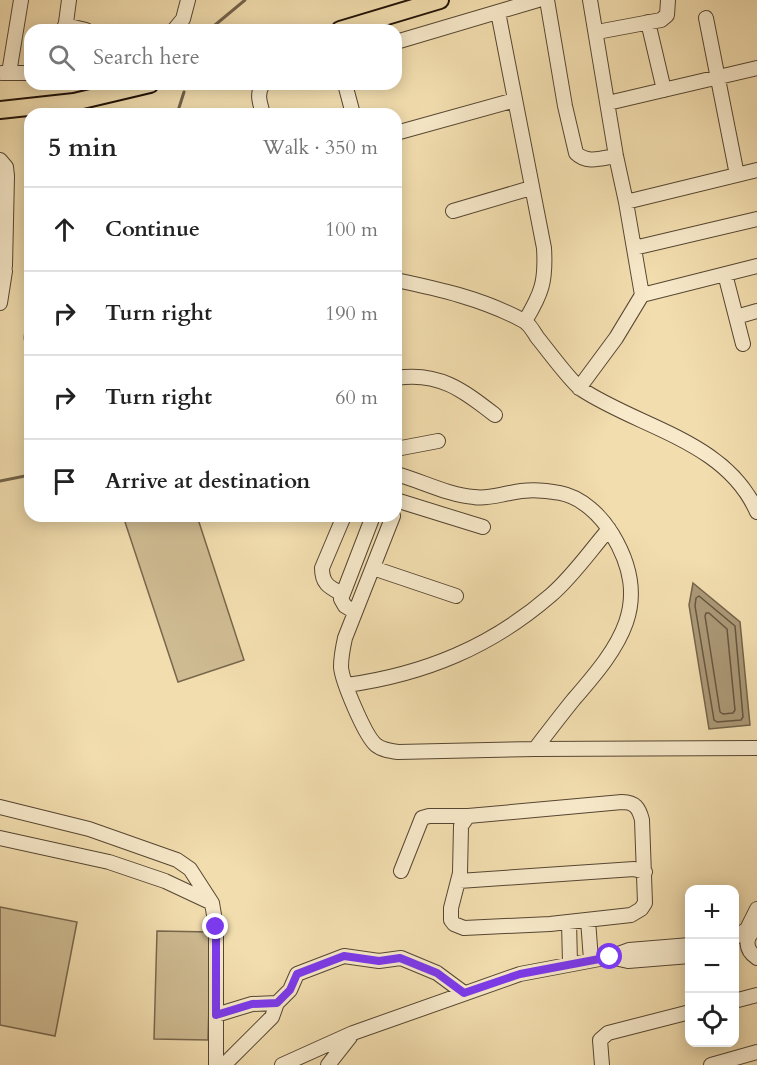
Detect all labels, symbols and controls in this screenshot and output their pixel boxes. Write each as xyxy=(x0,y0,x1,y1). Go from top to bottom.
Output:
search box xyxy=(24,24,402,90)
icon: search xyxy=(45,41,78,74)
text: Search here xyxy=(93,42,200,72)
text: 5 min xyxy=(48,130,117,165)
text: Walk · 350 m xyxy=(263,134,378,161)
icon: ahead xyxy=(48,213,81,246)
text: Continue xyxy=(105,214,200,244)
text: 100 m xyxy=(325,216,378,243)
icon: right xyxy=(48,297,81,330)
text: Turn right xyxy=(105,298,212,328)
text: 190 m xyxy=(325,300,378,327)
icon: right xyxy=(48,381,81,414)
text: Turn right xyxy=(105,382,212,412)
text: 60 m xyxy=(335,384,378,411)
icon: arrive xyxy=(48,465,81,498)
text: Arrive at destination xyxy=(105,466,310,496)
map controls xyxy=(685,885,739,1047)
button: + xyxy=(685,885,739,939)
route end xyxy=(202,913,228,939)
button: − xyxy=(685,939,739,993)
route start xyxy=(596,943,622,969)
button: locate xyxy=(685,993,739,1047)

